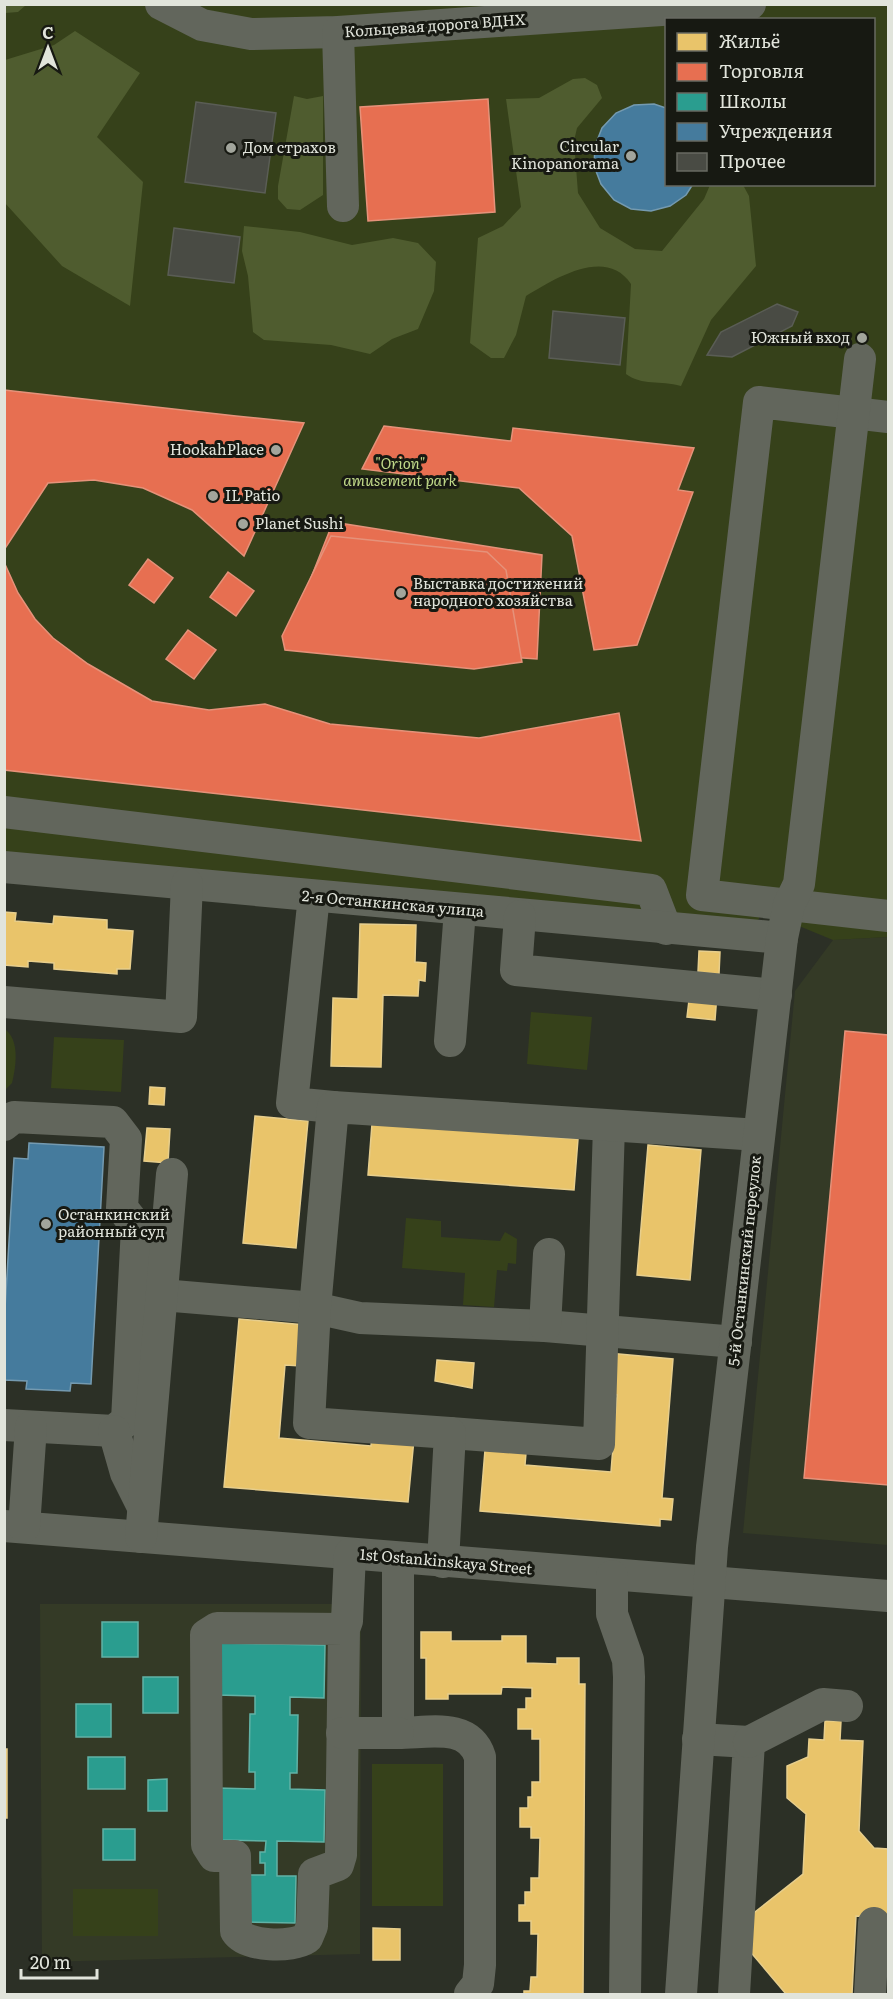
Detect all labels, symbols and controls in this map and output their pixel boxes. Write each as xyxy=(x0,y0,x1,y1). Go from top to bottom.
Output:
street label: Кольцевая дорога ВДНХ xyxy=(344,7,527,42)
north arrow xyxy=(18,18,78,78)
legend xyxy=(665,18,875,186)
text: С xyxy=(42,20,54,44)
text: Жильё xyxy=(719,27,780,54)
text: Торговля xyxy=(719,57,804,84)
text: Школы xyxy=(719,87,787,114)
text: Учреждения xyxy=(719,117,832,144)
place label: Circular Kinopanorama xyxy=(511,134,620,174)
place label: Дом страхов xyxy=(243,135,336,158)
marker: Дом страхов xyxy=(224,141,238,155)
text: Прочее xyxy=(719,147,786,174)
marker: Circular Kinopanorama xyxy=(624,149,638,163)
place label: Южный вход xyxy=(751,325,850,348)
marker: Южный вход xyxy=(855,331,869,345)
place label: HookahPlace xyxy=(170,437,264,460)
marker: HookahPlace xyxy=(269,443,283,457)
park label: "Orion" amusement park xyxy=(343,451,457,491)
place label: IL Patio xyxy=(225,483,280,506)
marker: IL Patio xyxy=(206,489,220,503)
place label: Planet Sushi xyxy=(255,511,344,534)
marker: Planet Sushi xyxy=(236,517,250,531)
place label: Выставка достижений народного хозяйства xyxy=(413,571,583,611)
marker: Выставка достижений народного хозяйства xyxy=(394,586,408,600)
street label: 2-я Останкинская улица xyxy=(301,883,486,922)
street label: 5-й Останкинский переулок xyxy=(721,1154,766,1367)
place label: Останкинский районный суд xyxy=(58,1202,170,1242)
marker: Останкинский районный суд xyxy=(39,1217,53,1231)
street label: 1st Ostankinskaya Street xyxy=(359,1542,533,1580)
scale bar xyxy=(21,1942,98,1980)
text: 20 m xyxy=(30,1948,71,1975)

